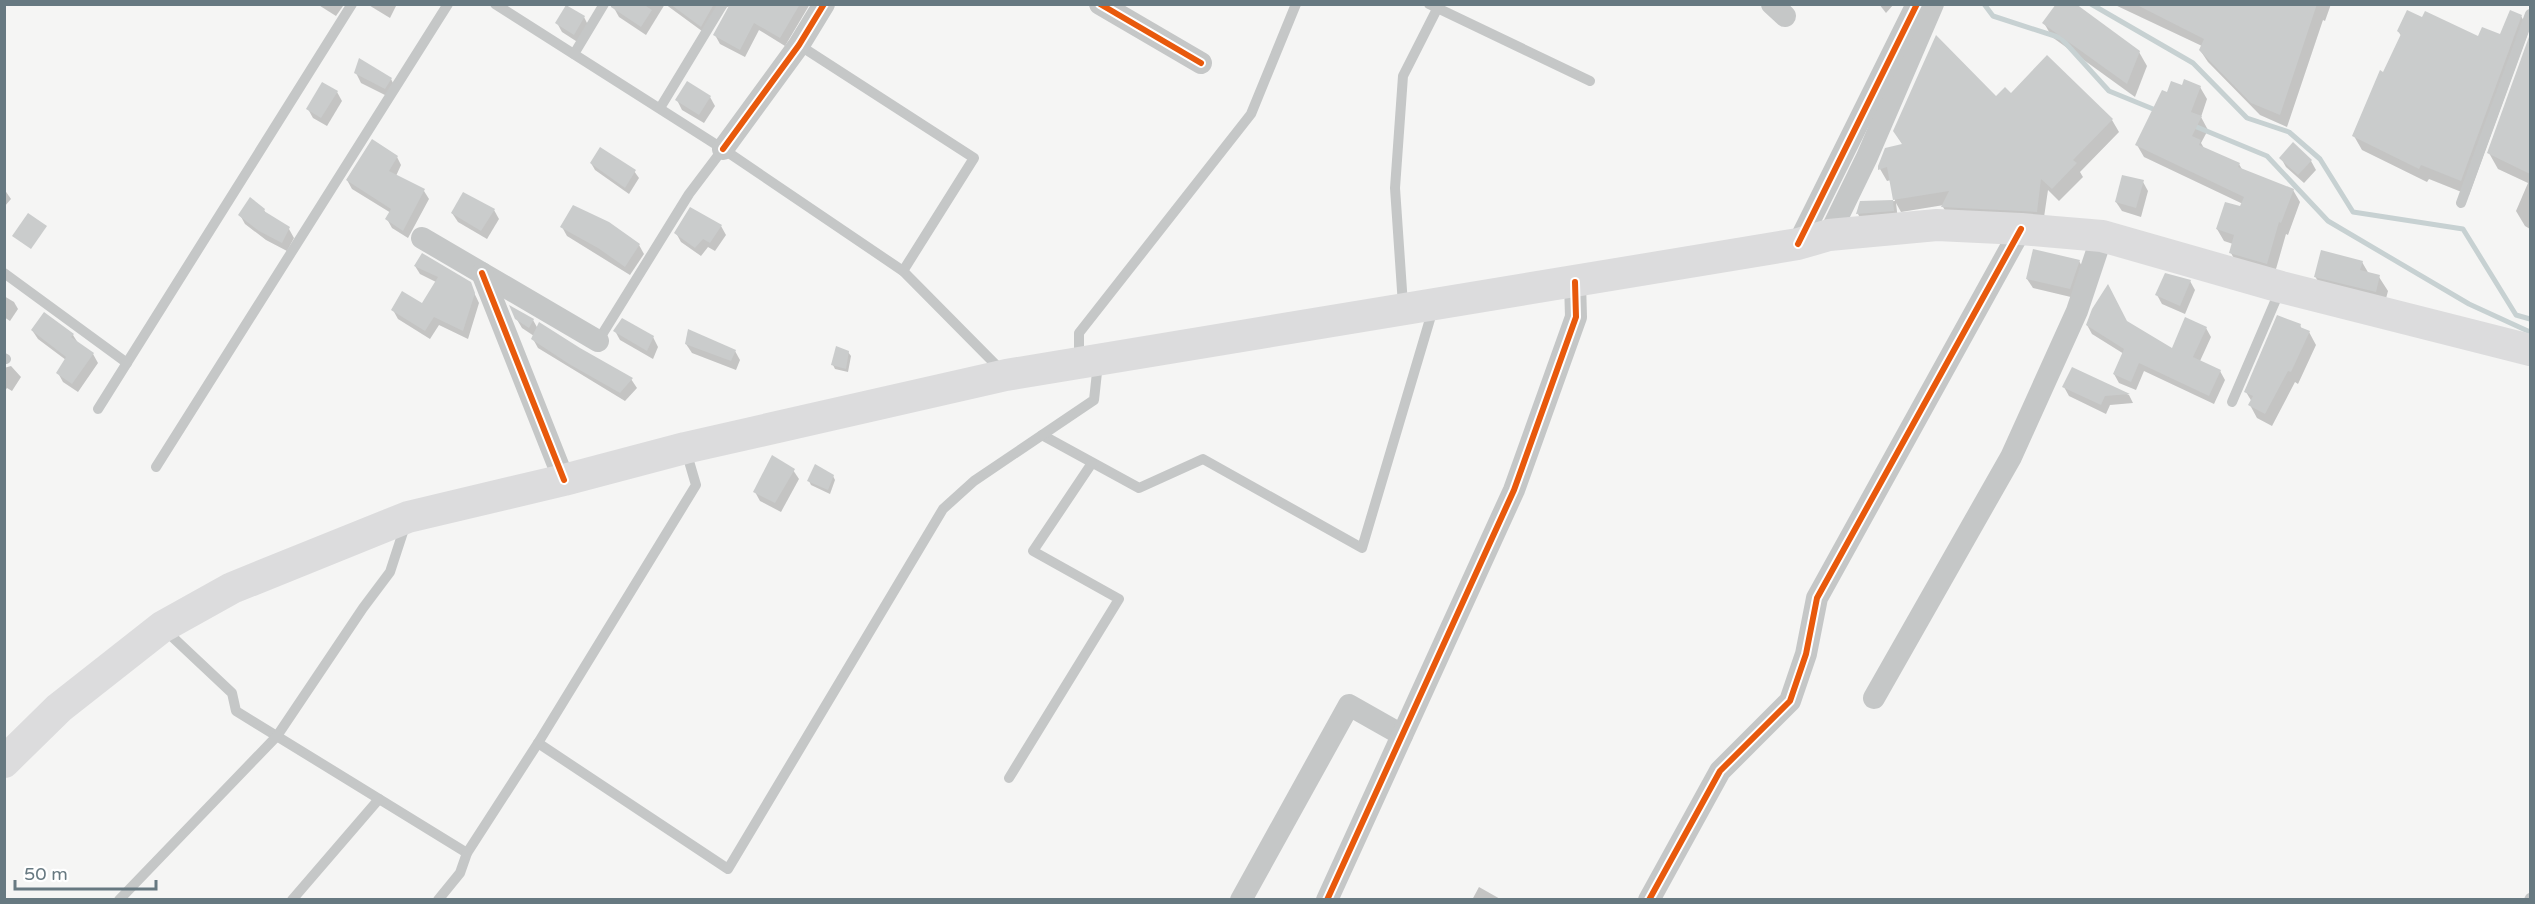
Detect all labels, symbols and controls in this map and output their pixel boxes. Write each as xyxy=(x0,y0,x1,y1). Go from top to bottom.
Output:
scale bar xyxy=(15,853,156,891)
text: 50 m xyxy=(24,863,68,885)

